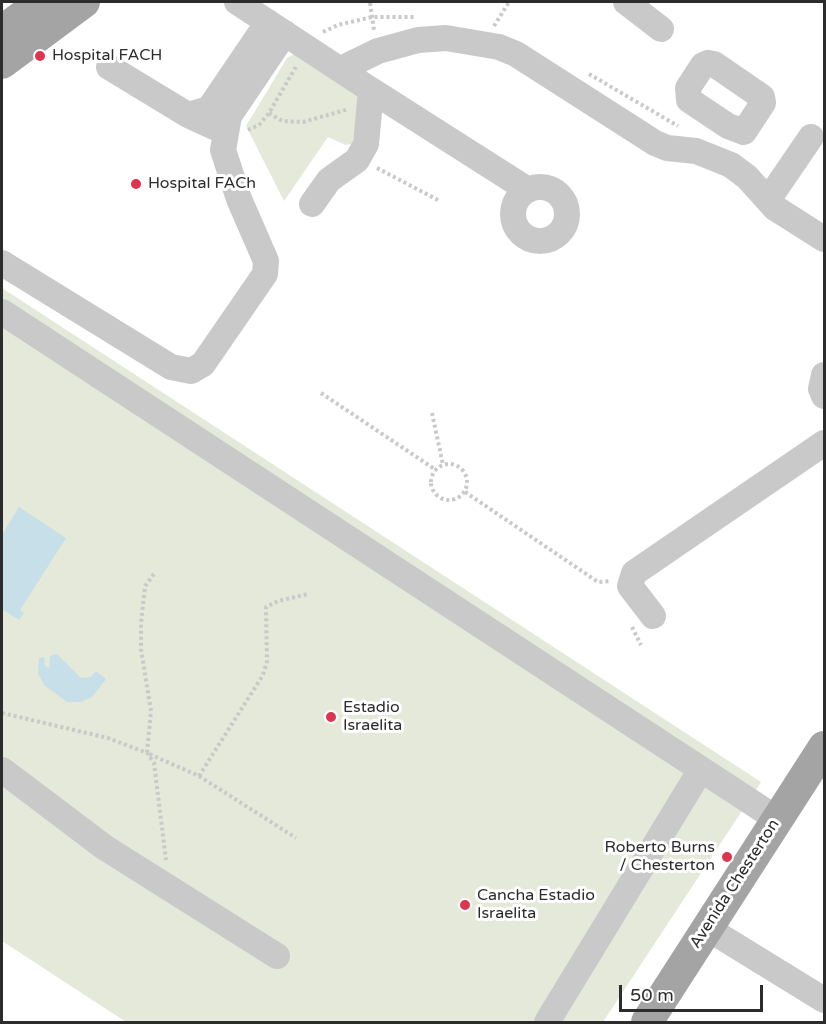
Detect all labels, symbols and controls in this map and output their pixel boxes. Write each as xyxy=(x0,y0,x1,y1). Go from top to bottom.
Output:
place label: Hospital FACH xyxy=(52,46,162,66)
marker: Hospital FACH xyxy=(33,49,47,63)
place label: Hospital FACh xyxy=(148,174,256,194)
marker: Hospital FACh xyxy=(129,177,143,191)
place label: Estadio Israelita xyxy=(343,698,402,736)
marker: Estadio Israelita xyxy=(324,710,338,724)
street label: Avenida Chesterton xyxy=(686,816,784,952)
place label: Roberto Burns / Chesterton xyxy=(604,838,715,876)
marker: Roberto Burns / Chesterton xyxy=(720,850,734,864)
place label: Cancha Estadio Israelita xyxy=(477,886,595,924)
marker: Cancha Estadio Israelita xyxy=(458,898,472,912)
scale bar xyxy=(622,973,766,1011)
text: 50 m xyxy=(630,984,674,1006)

